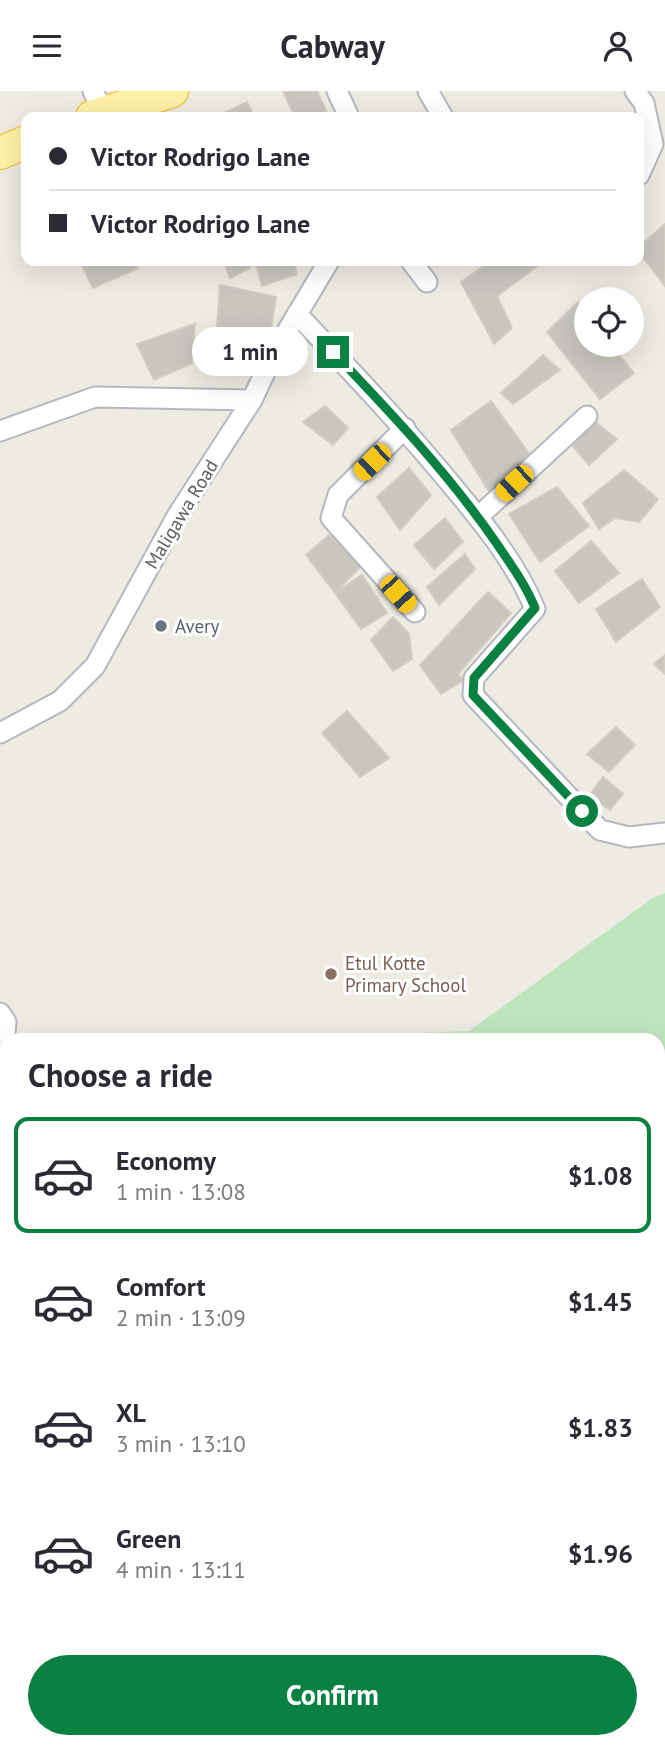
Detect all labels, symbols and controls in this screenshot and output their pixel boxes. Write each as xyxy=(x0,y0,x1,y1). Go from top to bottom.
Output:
text: Cabway xyxy=(280,25,385,67)
icon: menu xyxy=(28,27,66,65)
icon: person xyxy=(599,27,637,65)
text: Victor Rodrigo Lane xyxy=(91,140,310,173)
text: Victor Rodrigo Lane xyxy=(91,207,310,240)
map controls xyxy=(574,287,644,357)
button: locate xyxy=(574,287,644,357)
callout: 1 min xyxy=(193,327,308,377)
route end xyxy=(317,336,349,368)
text: 1 min xyxy=(222,337,278,366)
car xyxy=(350,440,395,484)
street label: Maligawa Road xyxy=(139,455,223,573)
car xyxy=(492,461,537,505)
car xyxy=(377,571,420,617)
place label: Avery xyxy=(175,614,220,638)
marker: Avery xyxy=(153,618,169,634)
route start xyxy=(566,795,598,827)
place label: Etul Kotte Primary School xyxy=(345,951,466,997)
marker: Etul Kotte Primary School xyxy=(323,966,339,982)
text: Choose a ride xyxy=(28,1054,213,1096)
icon: car xyxy=(32,1144,95,1207)
text: Economy xyxy=(116,1144,216,1177)
text: $1.08 xyxy=(568,1159,633,1192)
text: 1 min · 13:08 xyxy=(116,1177,246,1206)
icon: car xyxy=(32,1270,95,1333)
text: Comfort xyxy=(116,1270,206,1303)
text: $1.45 xyxy=(568,1285,633,1318)
text: 2 min · 13:09 xyxy=(116,1303,246,1332)
icon: car xyxy=(32,1396,95,1459)
text: XL xyxy=(116,1396,146,1429)
text: $1.83 xyxy=(568,1411,633,1444)
text: 3 min · 13:10 xyxy=(116,1429,246,1458)
icon: car xyxy=(32,1522,95,1585)
text: Green xyxy=(116,1522,181,1555)
text: $1.96 xyxy=(568,1537,633,1570)
text: 4 min · 13:11 xyxy=(116,1555,246,1584)
button: Confirm xyxy=(28,1655,637,1735)

